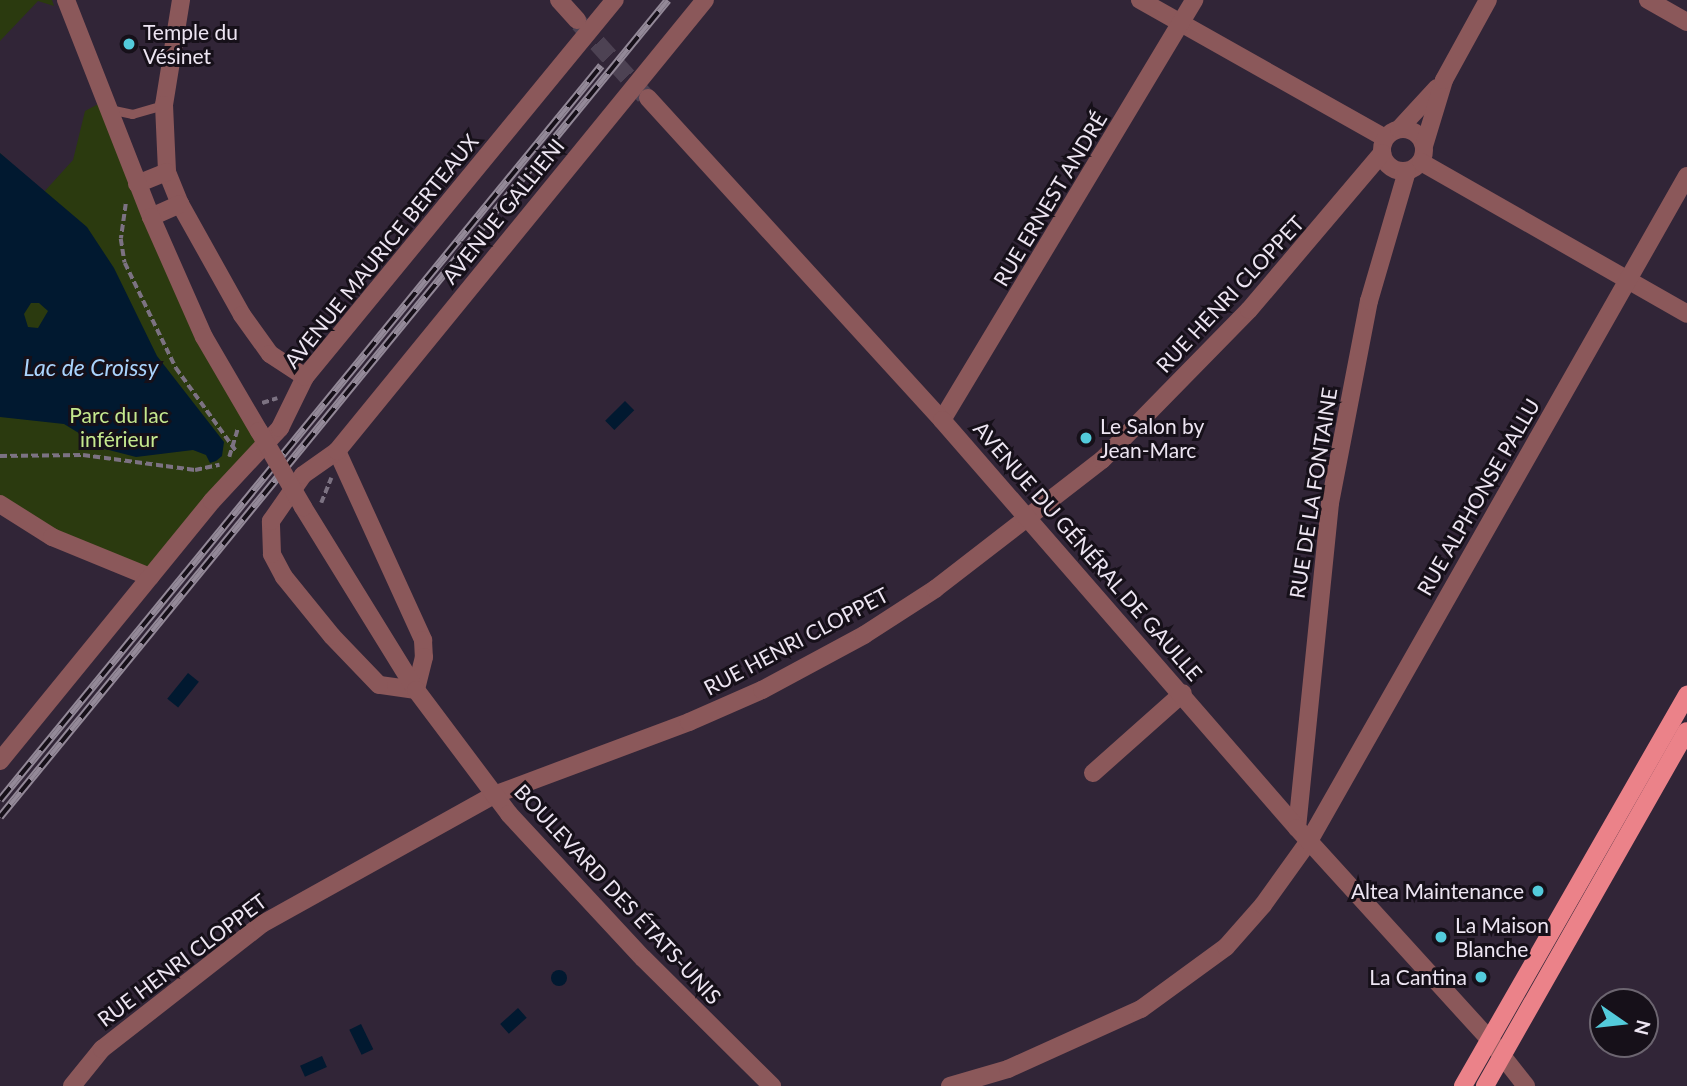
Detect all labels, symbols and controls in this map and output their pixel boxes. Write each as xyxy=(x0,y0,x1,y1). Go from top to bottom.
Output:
place label: Temple du Vésinet xyxy=(143,19,238,69)
marker: Temple du Vésinet xyxy=(121,36,137,52)
street label: RUE ERNEST ANDRÉ xyxy=(988,107,1112,291)
street label: AVENUE MAURICE BERTEAUX xyxy=(279,129,483,373)
street label: AVENUE GALLIENI xyxy=(437,133,569,289)
street label: RUE HENRI CLOPPET xyxy=(1151,210,1309,378)
water label: Lac de Croissy xyxy=(24,353,158,381)
street label: RUE DE LA FONTAINE xyxy=(1284,386,1342,600)
street label: RUE ALPHONSE PALLU xyxy=(1411,394,1545,600)
park label: Parc du lac inférieur xyxy=(69,402,169,452)
place label: Le Salon by Jean-Marc xyxy=(1100,413,1204,463)
street label: AVENUE DU GÉNÉRAL DE GAULLE xyxy=(968,416,1208,686)
marker: Le Salon by Jean-Marc xyxy=(1078,430,1094,446)
street label: RUE HENRI CLOPPET xyxy=(699,582,893,700)
street label: BOULEVARD DES ÉTATS-UNIS xyxy=(509,779,727,1009)
place label: Altea Maintenance xyxy=(1351,878,1524,904)
marker: Altea Maintenance xyxy=(1530,883,1546,899)
street label: RUE HENRI CLOPPET xyxy=(92,888,272,1032)
place label: La Maison Blanche xyxy=(1455,912,1549,962)
marker: La Maison Blanche xyxy=(1433,929,1449,945)
place label: La Cantina xyxy=(1369,964,1467,990)
marker: La Cantina xyxy=(1473,969,1489,985)
north arrow xyxy=(1589,988,1659,1058)
text: N xyxy=(1630,1018,1656,1038)

